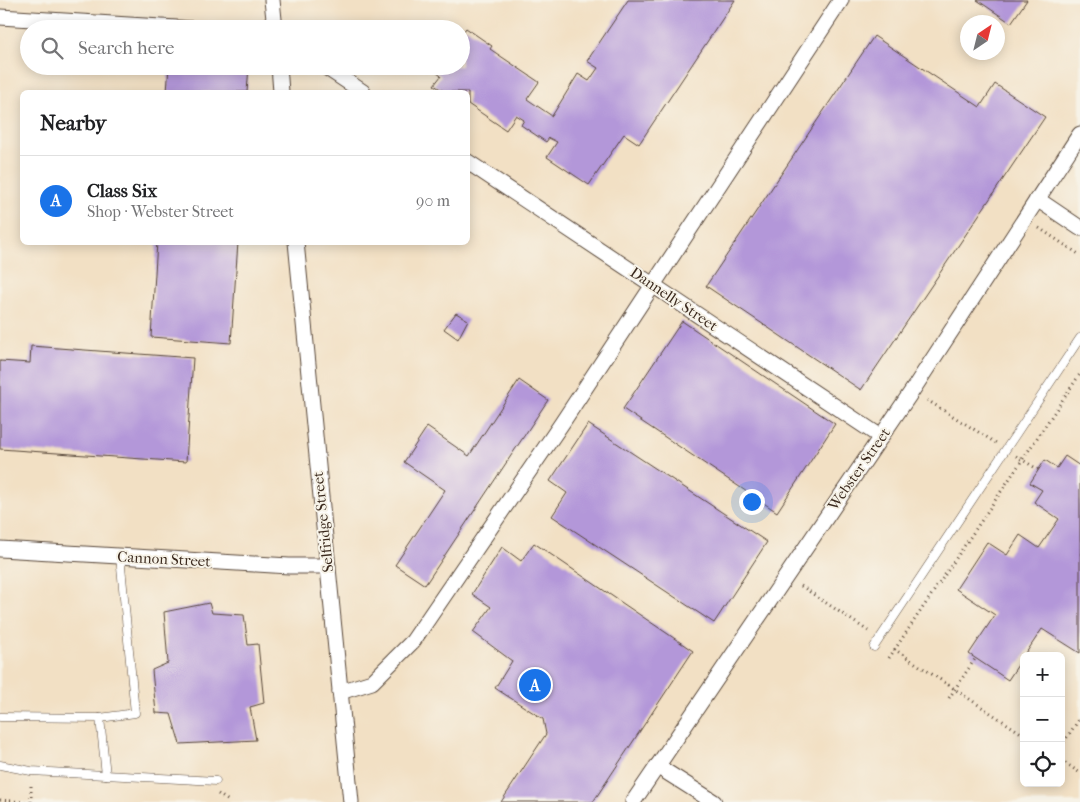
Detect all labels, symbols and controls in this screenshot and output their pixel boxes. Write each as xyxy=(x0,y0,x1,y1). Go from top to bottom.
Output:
north arrow xyxy=(960,15,1005,60)
search box xyxy=(20,20,470,75)
icon: search xyxy=(38,34,66,62)
text: Search here xyxy=(78,37,174,59)
text: Nearby xyxy=(40,111,106,135)
text: Class Six xyxy=(87,180,157,202)
text: A xyxy=(51,191,61,210)
text: 90 m xyxy=(416,191,450,210)
text: Shop · Webster Street xyxy=(87,202,234,221)
street label: Dannelly Street xyxy=(627,263,722,335)
street label: Webster Street xyxy=(823,424,894,515)
street label: Selfridge Street xyxy=(309,470,337,573)
your location xyxy=(739,489,765,515)
street label: Cannon Street xyxy=(117,548,212,570)
map controls xyxy=(1020,652,1065,787)
button: + xyxy=(1020,652,1065,697)
pin: A xyxy=(519,666,551,704)
button: − xyxy=(1020,697,1065,742)
button: locate xyxy=(1020,742,1065,787)

